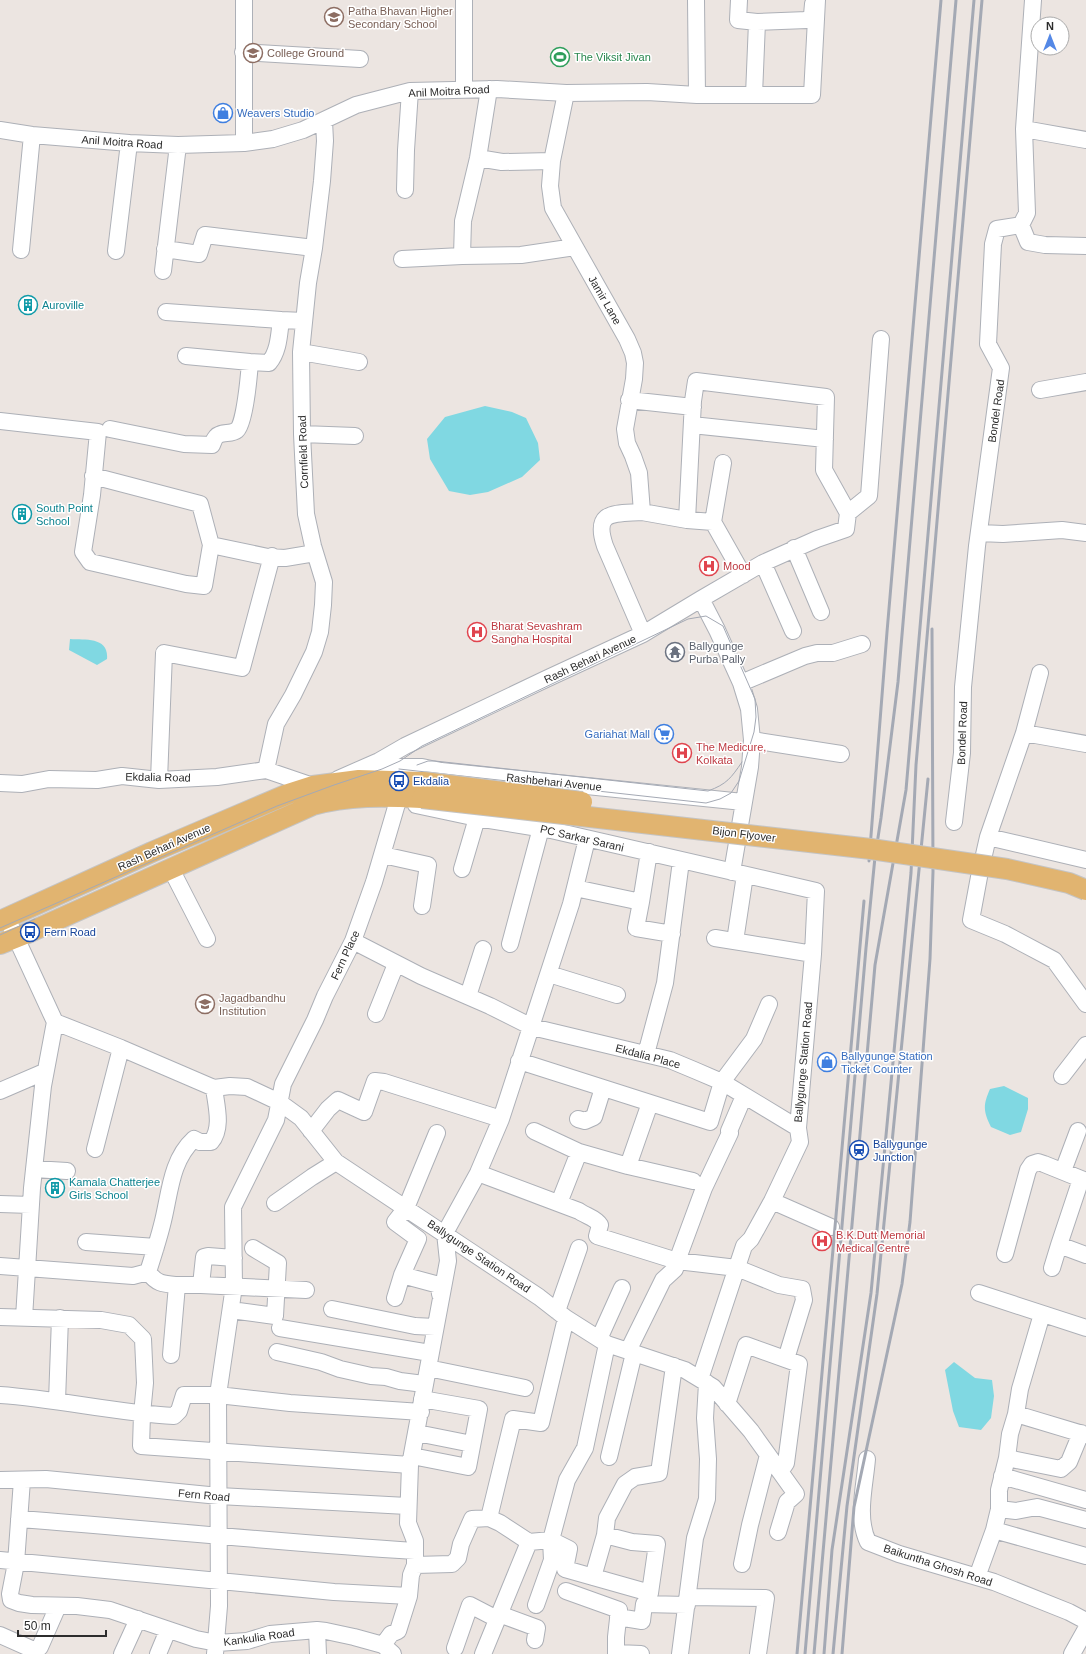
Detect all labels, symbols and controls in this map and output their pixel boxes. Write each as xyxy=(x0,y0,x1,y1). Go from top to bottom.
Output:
place label: Patha Bhavan Higher Secondary School xyxy=(348,5,453,30)
school or university icon: Patha Bhavan Higher Secondary School xyxy=(323,6,345,28)
north arrow xyxy=(1030,16,1070,56)
text: N xyxy=(1046,20,1054,32)
school or university icon: College Ground xyxy=(242,42,264,64)
sports icon: The Viksit Jivan xyxy=(549,46,571,68)
place label: College Ground xyxy=(267,47,344,59)
place label: The Viksit Jivan xyxy=(574,51,651,63)
street label: Anil Moitra Road xyxy=(408,83,490,99)
shop icon: Weavers Studio xyxy=(212,102,234,124)
place label: Weavers Studio xyxy=(237,107,314,119)
street label: Anil Moitra Road xyxy=(81,133,163,151)
street label: Jamir Lane xyxy=(586,273,624,327)
building icon: Auroville xyxy=(17,294,39,316)
place label: Auroville xyxy=(42,299,84,311)
street label: Bondel Road xyxy=(986,379,1006,443)
street label: Cornfield Road xyxy=(296,415,310,489)
place label: South Point School xyxy=(36,502,93,527)
building icon: South Point School xyxy=(11,503,33,525)
hospital icon: Mood xyxy=(698,555,720,577)
place label: Mood xyxy=(723,560,751,572)
place label: Bharat Sevashram Sangha Hospital xyxy=(491,620,582,645)
hospital icon: Bharat Sevashram Sangha Hospital xyxy=(466,621,488,643)
street label: Rash Behari Avenue xyxy=(542,632,638,686)
place label: Ballygunge Purba Pally xyxy=(689,640,746,665)
temple icon: Ballygunge Purba Pally xyxy=(664,641,686,663)
street label: Bondel Road xyxy=(955,701,969,765)
supermarket icon: Gariahat Mall xyxy=(653,723,675,745)
place label: Gariahat Mall xyxy=(585,728,650,740)
place label: The Medicure, Kolkata xyxy=(696,741,766,766)
hospital icon: The Medicure, Kolkata xyxy=(671,742,693,764)
street label: Ekdalia Road xyxy=(125,770,191,784)
bus stop icon: Ekdalia xyxy=(388,770,410,792)
street label: Rashbehari Avenue xyxy=(506,771,602,793)
place label: Ekdalia xyxy=(413,775,450,787)
street label: Rash Behari Avenue xyxy=(116,821,212,873)
street label: PC Sarkar Sarani xyxy=(539,823,625,853)
street label: Bijon Flyover xyxy=(712,824,777,844)
bus stop icon: Fern Road xyxy=(19,921,41,943)
place label: Fern Road xyxy=(44,926,96,938)
street label: Fern Place xyxy=(328,928,362,982)
place label: Jagadbandhu Institution xyxy=(219,992,286,1017)
school or university icon: Jagadbandhu Institution xyxy=(194,993,216,1015)
street label: Ballygunge Station Road xyxy=(792,1001,814,1123)
street label: Ekdalia Place xyxy=(614,1042,682,1070)
place label: Ballygunge Station Ticket Counter xyxy=(841,1050,933,1075)
shop icon: Ballygunge Station Ticket Counter xyxy=(816,1051,838,1073)
place label: Ballygunge Junction xyxy=(873,1138,927,1163)
station icon: Ballygunge Junction xyxy=(848,1139,870,1161)
place label: Kamala Chatterjee Girls School xyxy=(69,1176,160,1201)
building icon: Kamala Chatterjee Girls School xyxy=(44,1177,66,1199)
street label: Ballygunge Station Road xyxy=(425,1217,533,1295)
place label: B.K.Dutt Memorial Medical Centre xyxy=(836,1229,925,1254)
hospital icon: B.K.Dutt Memorial Medical Centre xyxy=(811,1230,833,1252)
street label: Fern Road xyxy=(178,1487,230,1503)
street label: Baikuntha Ghosh Road xyxy=(882,1542,994,1588)
scale bar xyxy=(18,1612,106,1638)
text: 50 m xyxy=(24,1619,51,1633)
street label: Kankulia Road xyxy=(223,1626,295,1648)

